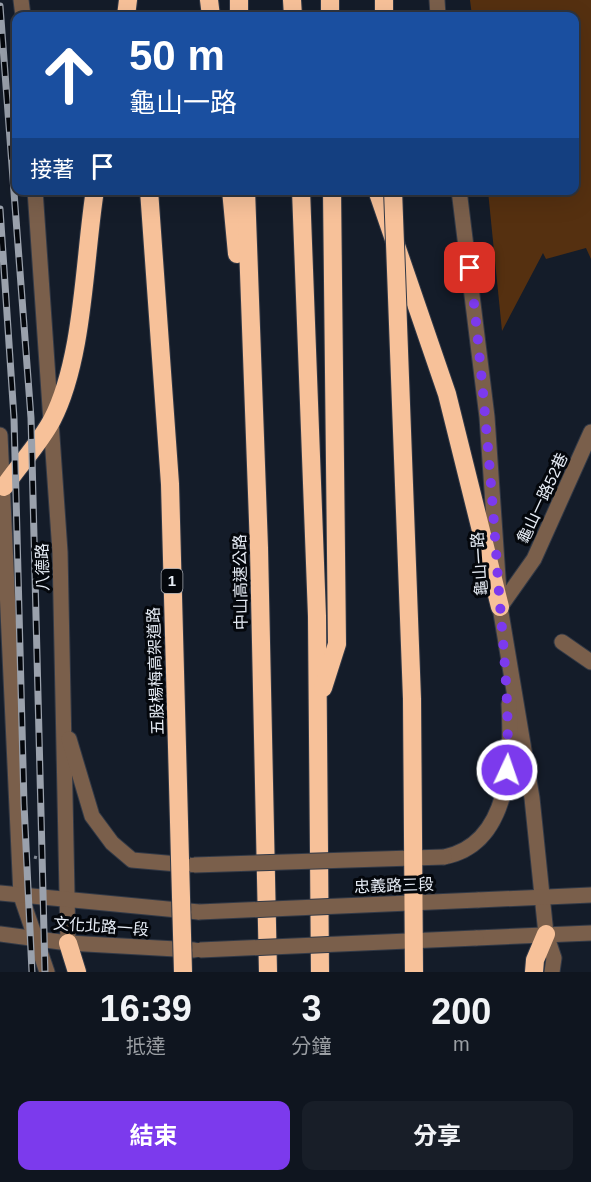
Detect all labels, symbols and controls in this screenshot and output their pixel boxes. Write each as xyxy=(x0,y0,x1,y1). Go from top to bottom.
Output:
text: 50 m xyxy=(129,32,225,79)
icon: ahead xyxy=(30,36,108,114)
text: 龜山一路 xyxy=(129,88,237,118)
icon: arrive xyxy=(86,150,119,183)
text: 接著 xyxy=(30,157,74,182)
pin xyxy=(444,242,495,293)
icon: arrive xyxy=(453,251,486,284)
street label: 龜山一路52巷 xyxy=(514,450,571,546)
street label: 龜山一路 xyxy=(469,531,490,596)
street label: 中山高速公路 xyxy=(231,534,250,630)
street label: 八德路 xyxy=(34,543,51,591)
road number: 1 xyxy=(162,569,182,593)
street label: 五股楊梅高架道路 xyxy=(145,607,166,735)
position arrow xyxy=(475,738,539,802)
street label: 忠義路三段 xyxy=(354,876,434,895)
street label: 文化北路一段 xyxy=(52,915,149,938)
text: 16:39 xyxy=(100,988,192,1029)
text: 3 xyxy=(301,988,322,1029)
text: 200 xyxy=(431,991,491,1032)
text: m xyxy=(453,1033,470,1055)
text: 抵達 xyxy=(126,1035,166,1057)
text: 分鐘 xyxy=(291,1035,331,1057)
button: 結束 xyxy=(18,1101,290,1170)
button: 分享 xyxy=(302,1101,573,1170)

